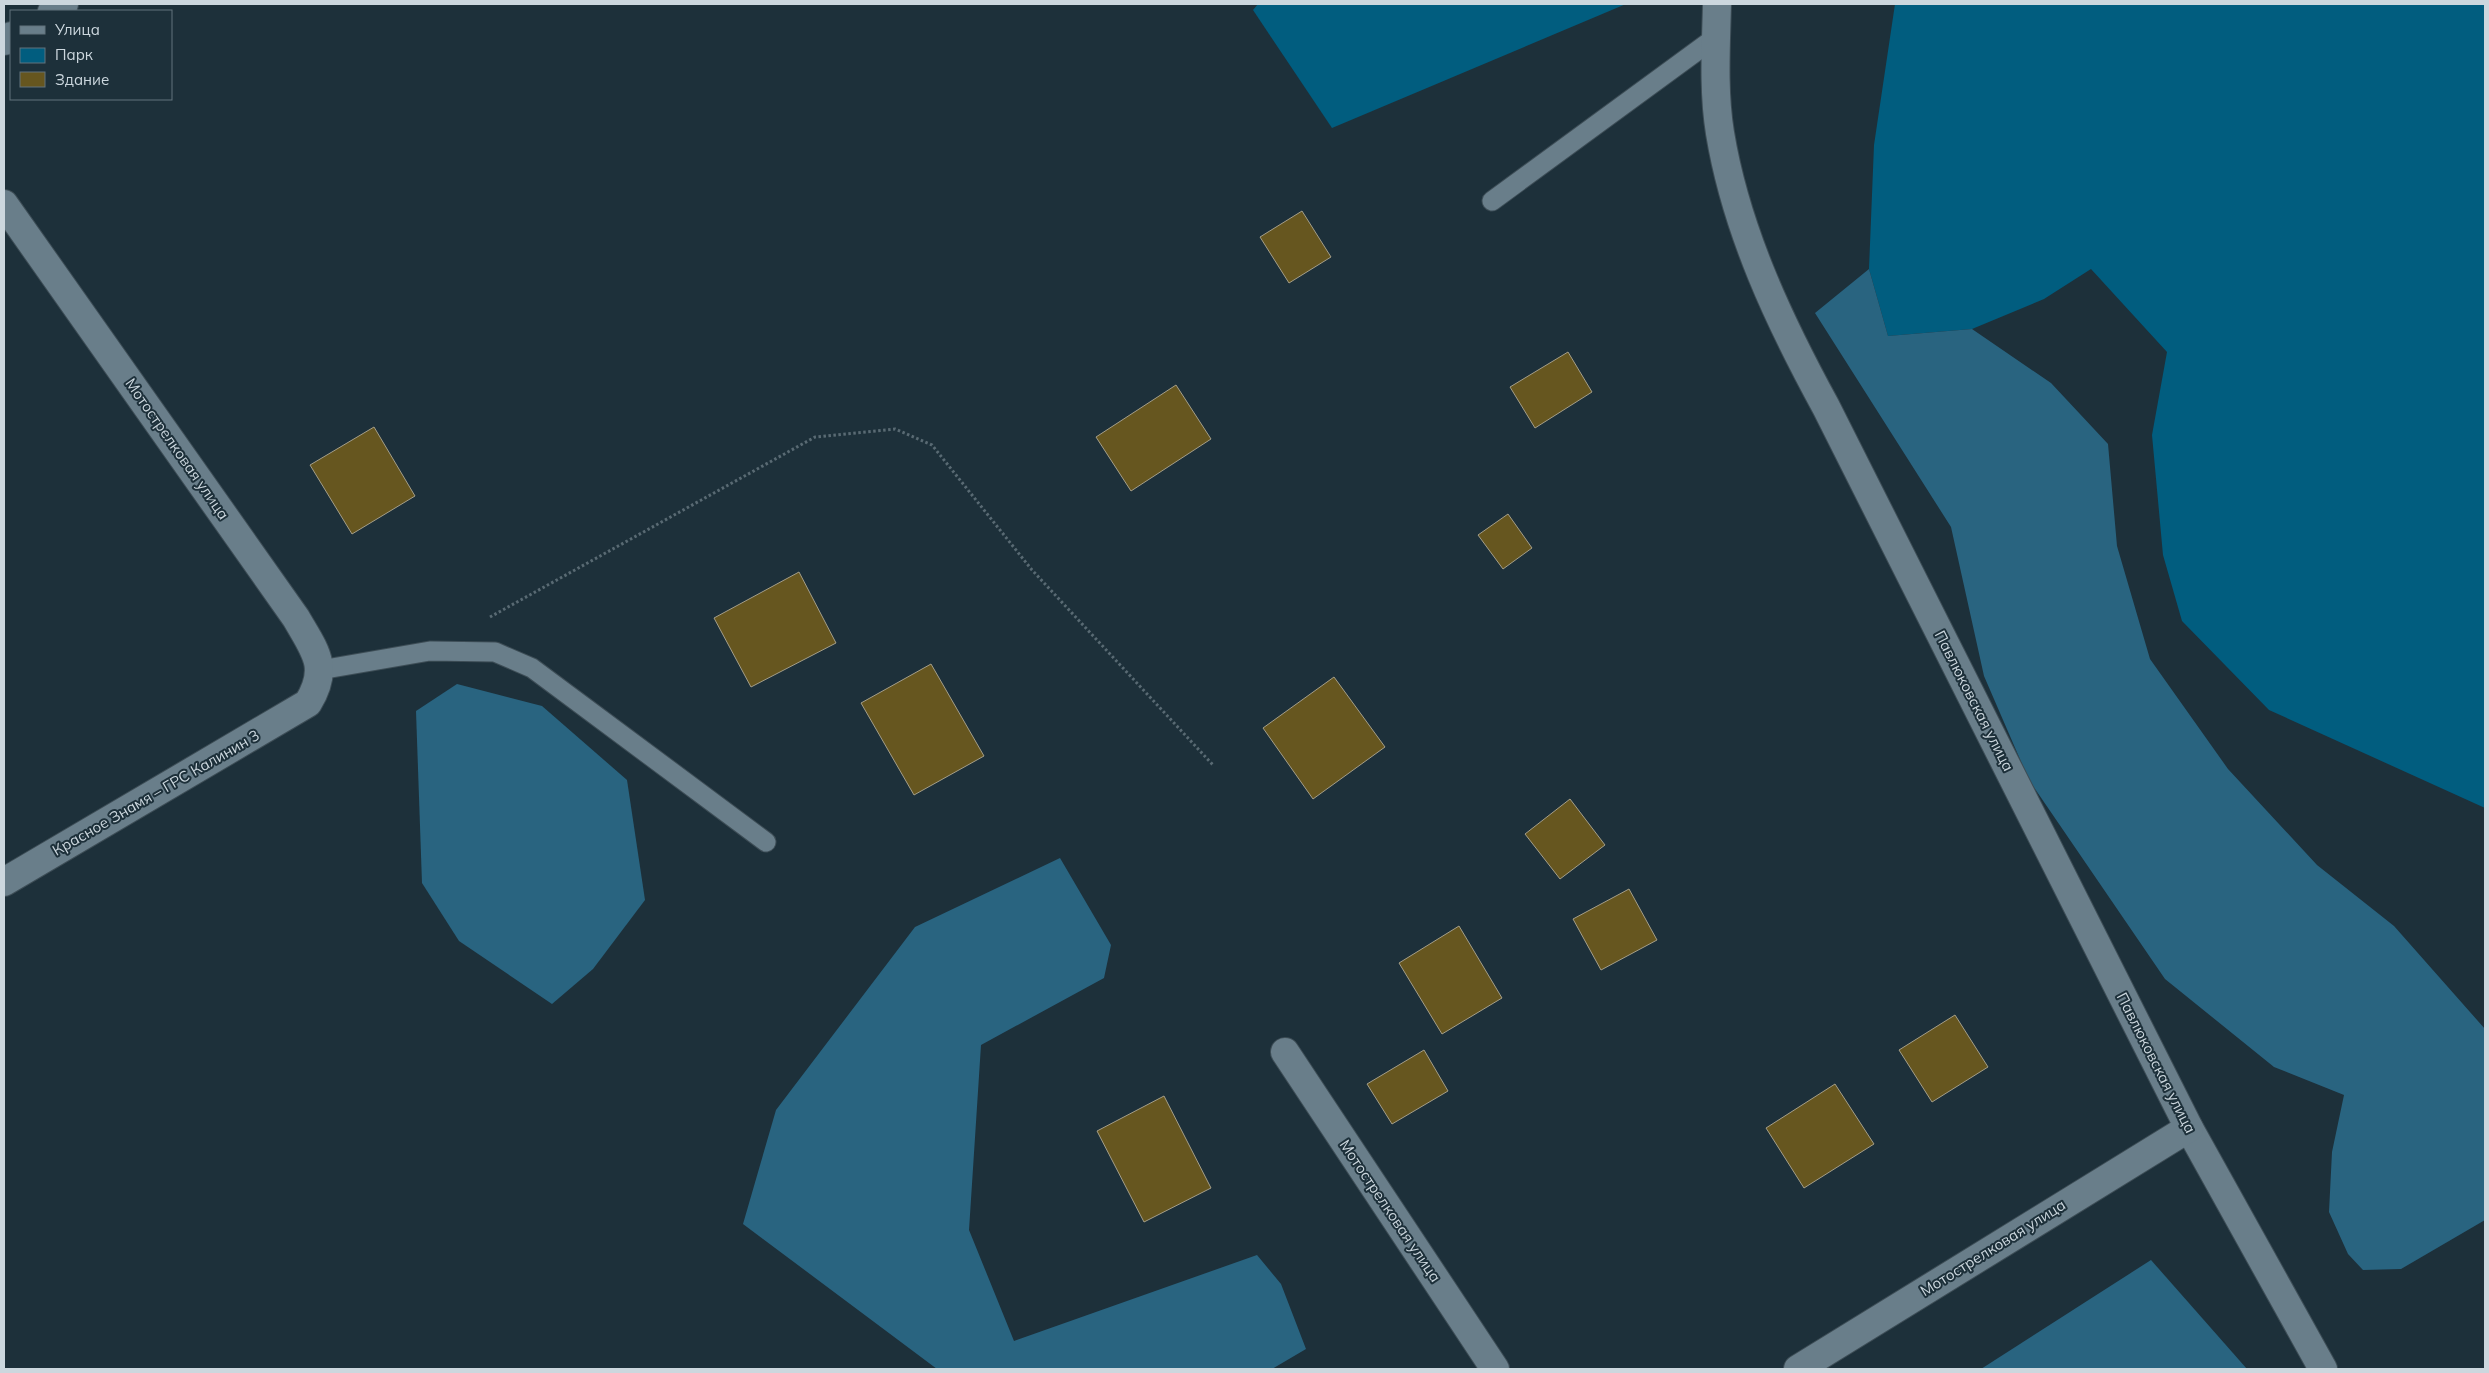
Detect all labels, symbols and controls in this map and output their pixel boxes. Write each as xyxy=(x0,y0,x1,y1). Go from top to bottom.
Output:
legend xyxy=(10,10,172,100)
text: Улица xyxy=(54,20,100,39)
text: Парк xyxy=(55,45,94,64)
text: Здание xyxy=(55,70,109,89)
street label: Мотострелковая улица xyxy=(121,374,233,523)
street label: Павлюковская улица xyxy=(1931,627,2018,774)
street label: Красное Знамя – ГРС Калинин 3 xyxy=(49,725,263,860)
street label: Павлюковская улица xyxy=(2113,989,2200,1136)
street label: Мотострелковая улица xyxy=(1336,1136,1445,1286)
street label: Мотострелковая улица xyxy=(1916,1195,2069,1300)

